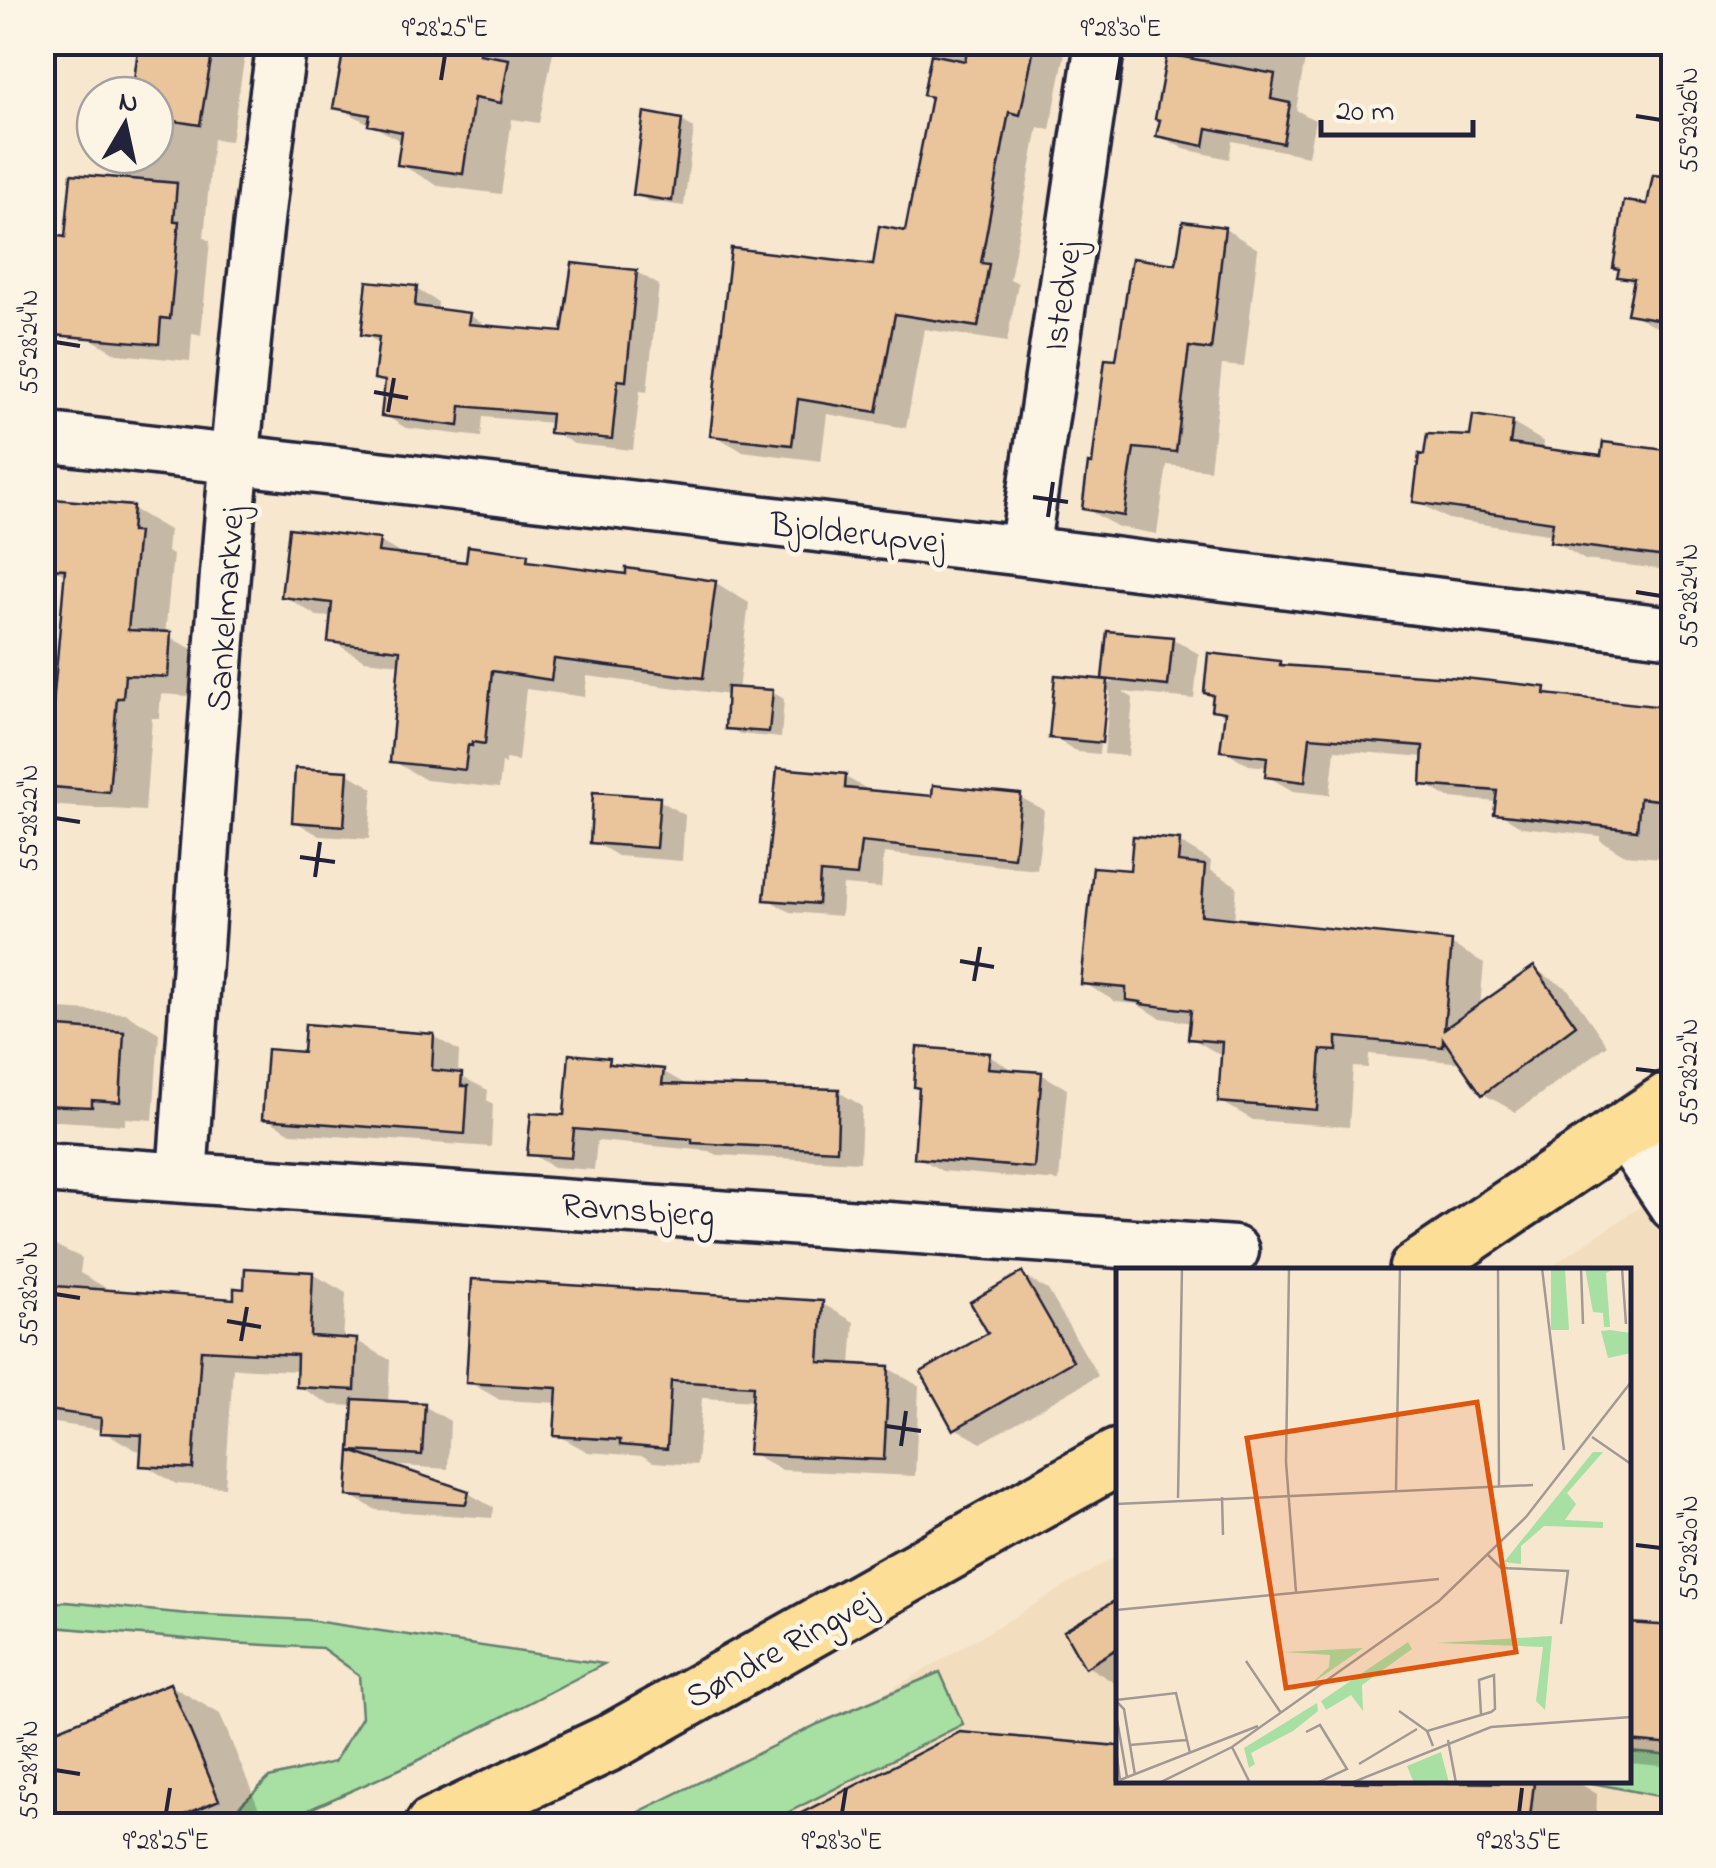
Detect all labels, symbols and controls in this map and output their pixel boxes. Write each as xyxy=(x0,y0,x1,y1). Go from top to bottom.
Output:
text: 9°28'25"E xyxy=(402,12,488,48)
text: 9°28'30"E xyxy=(1081,12,1161,48)
text: 55°28'26"N xyxy=(1673,67,1709,173)
north arrow xyxy=(75,75,175,175)
scale bar xyxy=(1321,75,1474,137)
text: N xyxy=(116,82,141,125)
text: 20 m xyxy=(1336,91,1395,135)
street label: Istedvej xyxy=(1032,237,1098,355)
text: 55°28'24"N xyxy=(13,289,49,395)
street label: Bjolderupvej xyxy=(766,501,949,570)
street label: Sankelmarkvej xyxy=(195,504,260,713)
text: 55°28'24"N xyxy=(1673,543,1709,649)
text: 55°28'22"N xyxy=(13,764,49,872)
text: 55°28'22"N xyxy=(1673,1018,1709,1126)
street label: Ravnsbjerg xyxy=(559,1182,716,1243)
text: 55°28'20"N xyxy=(13,1241,49,1347)
inset map xyxy=(1116,1268,1631,1783)
text: 55°28'20"N xyxy=(1673,1495,1709,1601)
street label: Søndre Ringvej xyxy=(677,1578,885,1724)
text: 55°28'18"N xyxy=(13,1720,49,1820)
text: 9°28'25"E xyxy=(123,1825,209,1861)
text: 9°28'30"E xyxy=(802,1825,882,1861)
text: 9°28'35"E xyxy=(1477,1825,1561,1861)

